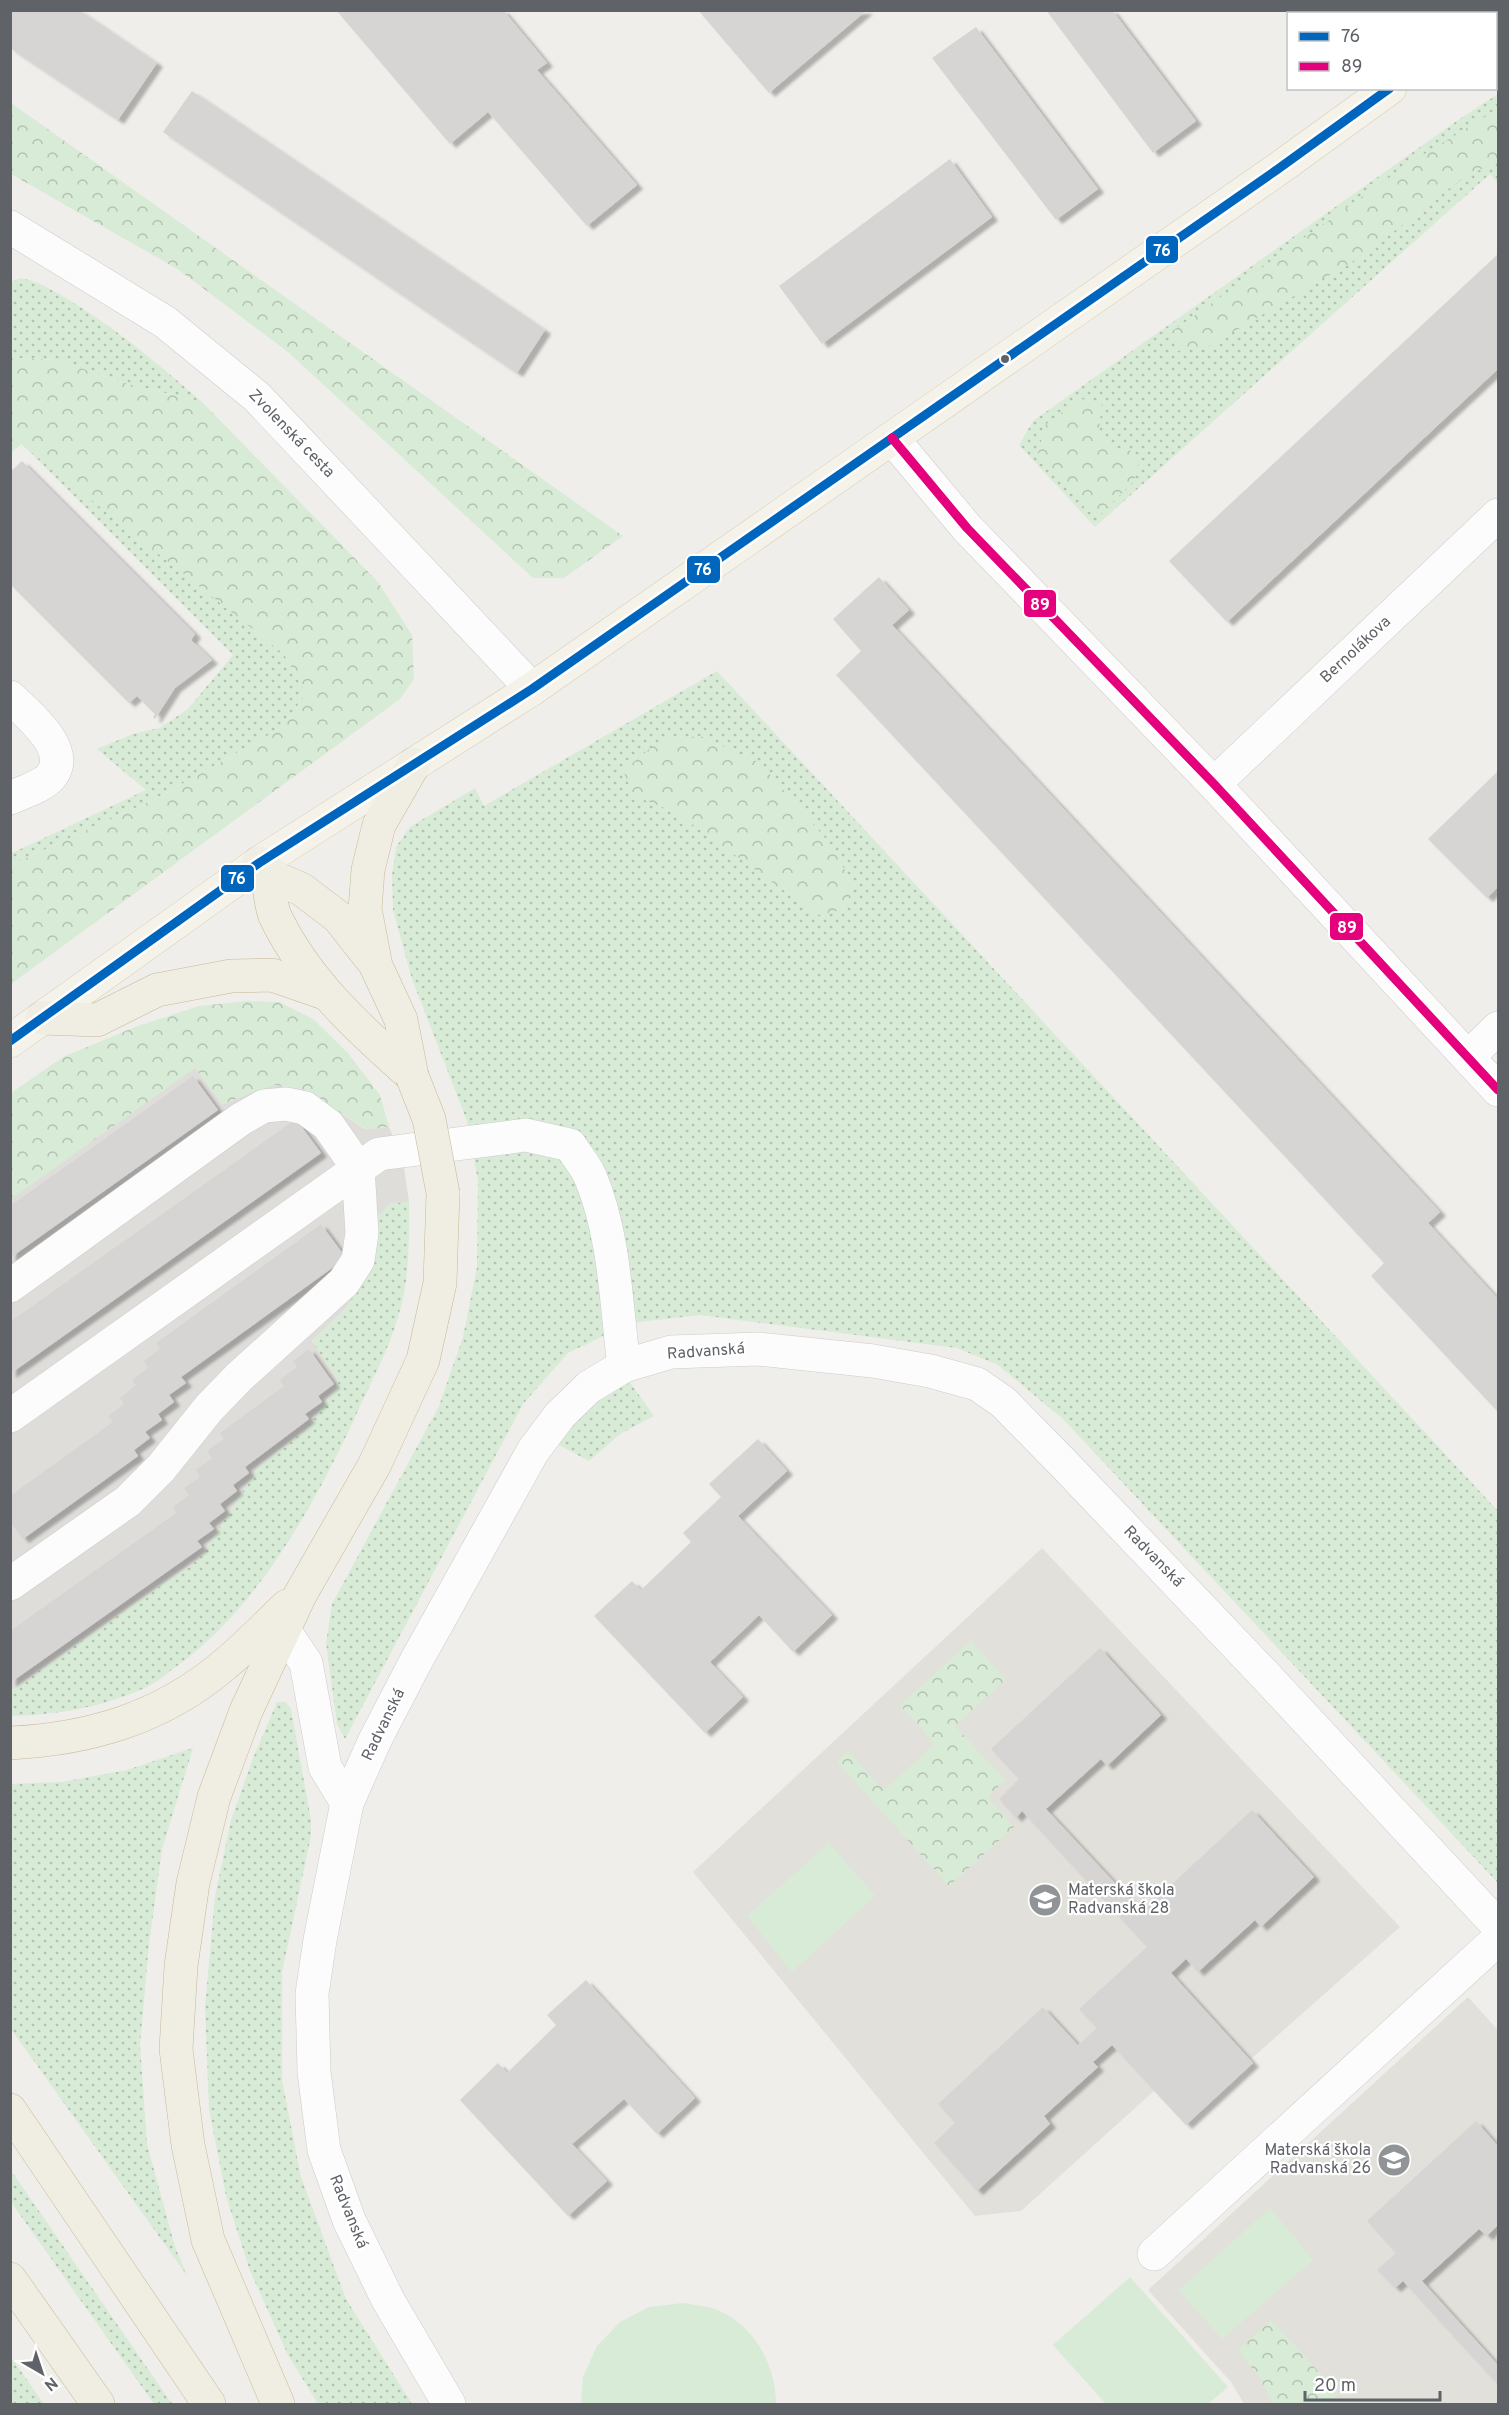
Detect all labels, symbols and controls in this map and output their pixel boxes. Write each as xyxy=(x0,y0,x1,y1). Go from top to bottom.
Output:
legend xyxy=(1287,12,1497,90)
text: 76 xyxy=(1341,26,1360,49)
text: 89 xyxy=(1341,56,1362,79)
line badge: 76 xyxy=(1145,235,1179,264)
text: 76 xyxy=(1153,242,1171,262)
unlabelled marker xyxy=(999,353,1011,365)
street label: Zvolenská cesta xyxy=(244,385,338,483)
line badge: 76 xyxy=(686,555,721,584)
text: 76 xyxy=(694,561,712,581)
line badge: 89 xyxy=(1023,589,1057,618)
text: 89 xyxy=(1030,596,1050,616)
street label: Bernolákova xyxy=(1316,612,1396,688)
line badge: 76 xyxy=(220,864,255,893)
text: 76 xyxy=(228,870,246,890)
line badge: 89 xyxy=(1329,912,1364,941)
text: 89 xyxy=(1337,919,1357,939)
street label: Radvanská xyxy=(666,1339,746,1365)
street label: Radvanská xyxy=(1119,1522,1187,1592)
street label: Radvanská xyxy=(358,1686,410,1764)
place label: Materská škola Radvanská 28 xyxy=(1068,1881,1175,1919)
school or university icon: Materská škola Radvanská 28 xyxy=(1027,1882,1063,1918)
place label: Materská škola Radvanská 26 xyxy=(1264,2141,1371,2179)
school or university icon: Materská škola Radvanská 26 xyxy=(1376,2142,1412,2178)
street label: Radvanská xyxy=(324,2172,372,2252)
north arrow xyxy=(12,2343,72,2403)
scale bar xyxy=(1305,2364,1440,2402)
text: N xyxy=(39,2372,61,2394)
text: 20 m xyxy=(1314,2375,1356,2398)

